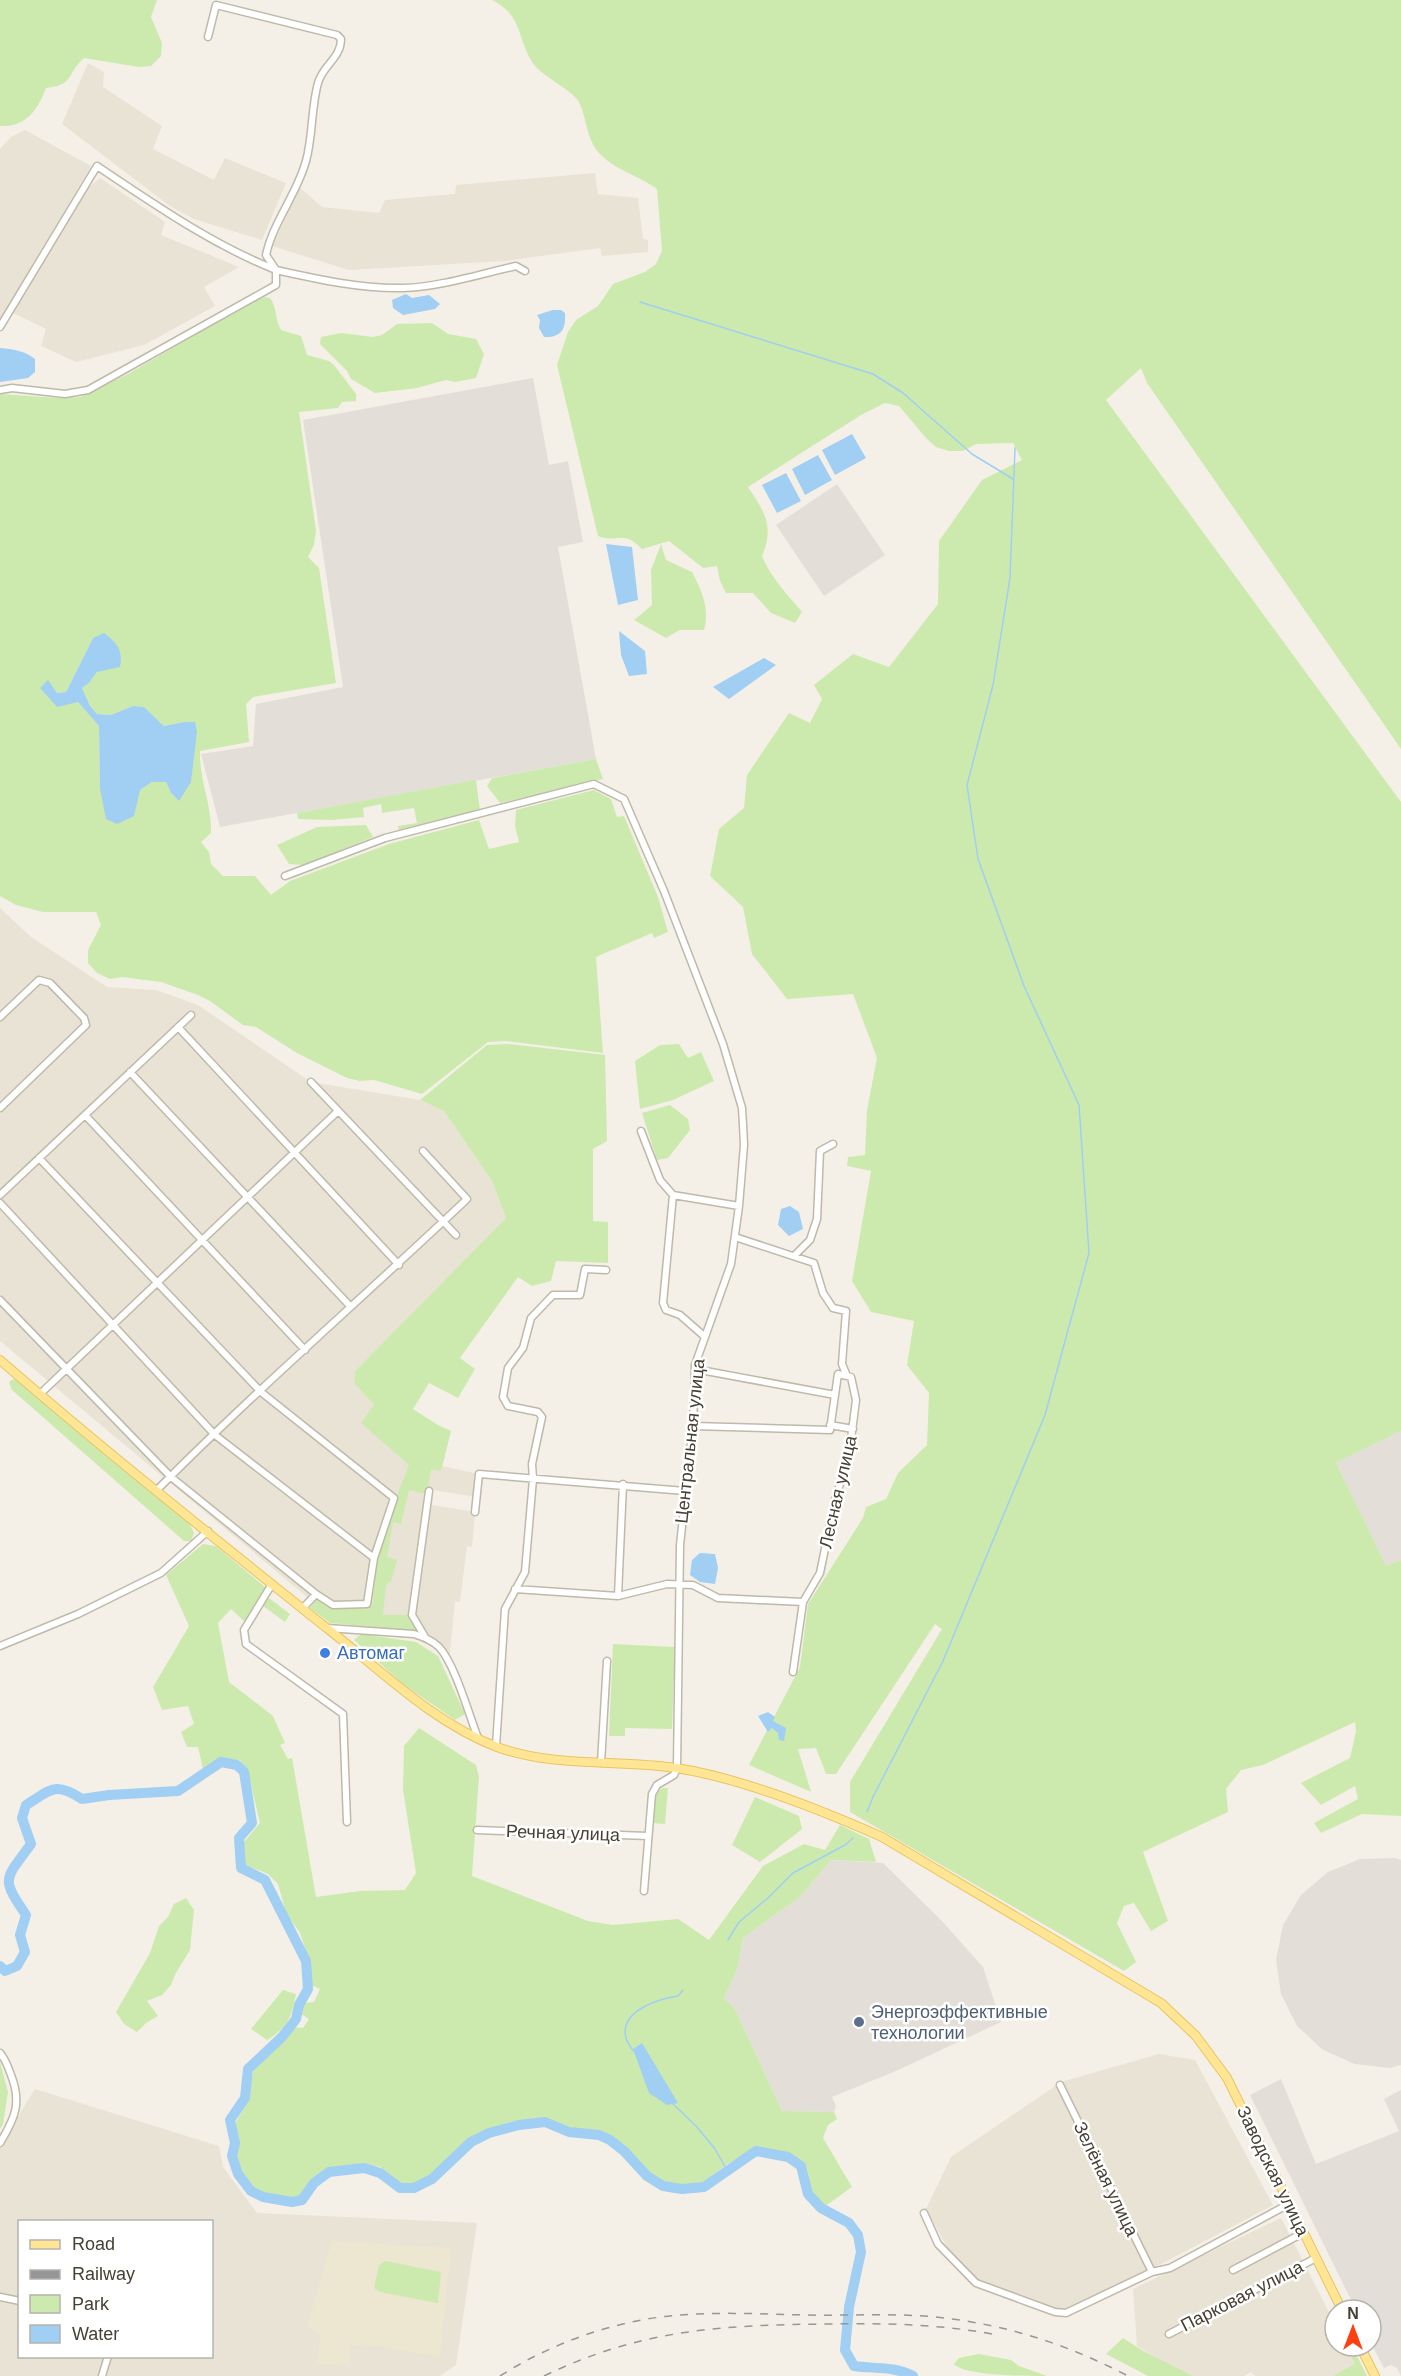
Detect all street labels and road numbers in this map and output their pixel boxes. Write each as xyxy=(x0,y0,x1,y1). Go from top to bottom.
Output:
street label: Центральная улица xyxy=(671,1357,709,1524)
street label: Лесная улица xyxy=(815,1433,861,1550)
street label: Речная улица xyxy=(506,1821,621,1845)
street label: Заводская улица xyxy=(1233,2103,1314,2240)
street label: Зелёная улица xyxy=(1070,2118,1143,2240)
street label: Парковая улица xyxy=(1177,2256,1307,2335)

